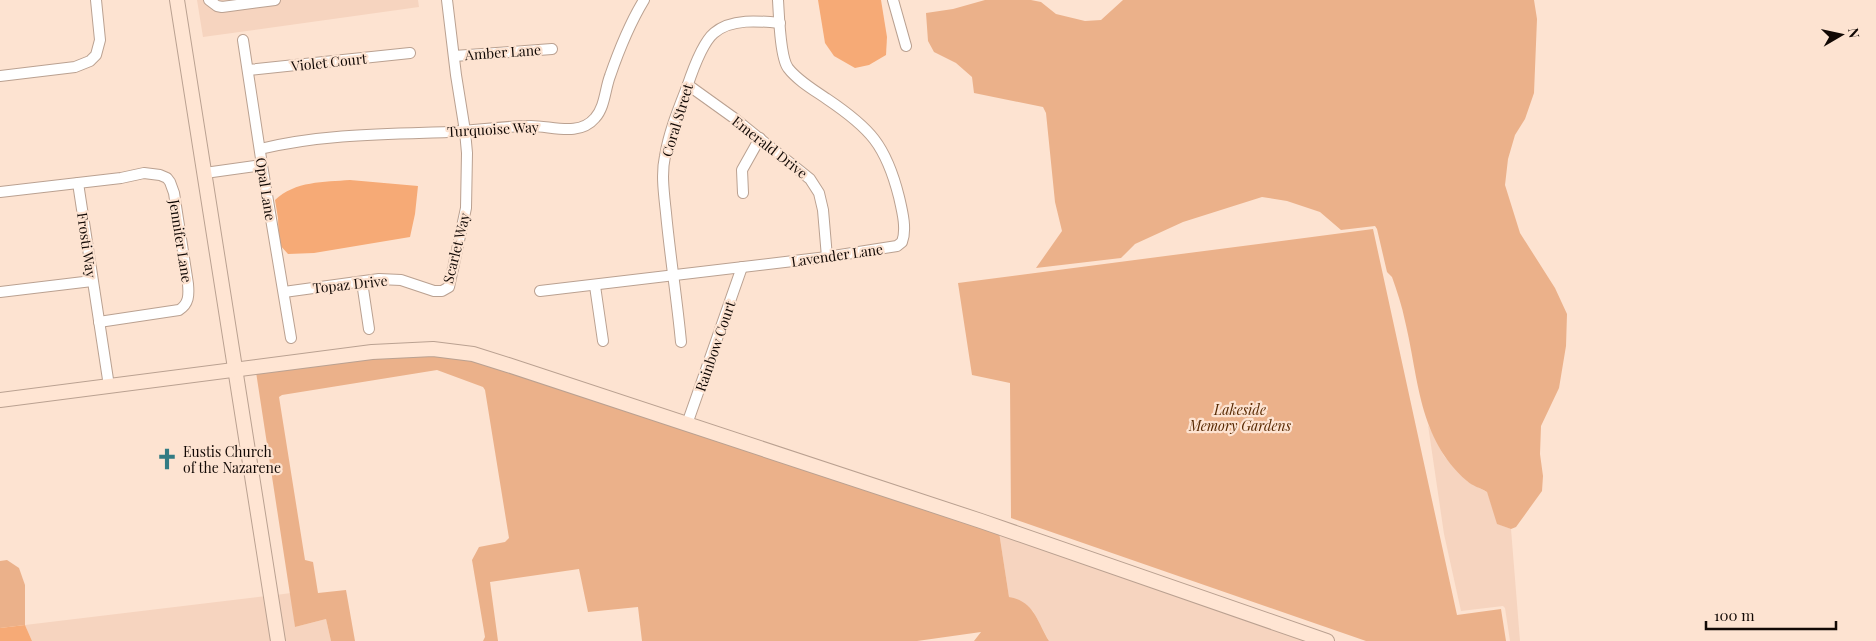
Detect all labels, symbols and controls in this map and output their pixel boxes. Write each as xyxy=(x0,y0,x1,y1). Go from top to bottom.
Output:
north arrow xyxy=(1816,10,1866,60)
text: N xyxy=(1844,26,1865,39)
street label: Amber Lane xyxy=(463,40,542,64)
street label: Violet Court xyxy=(289,48,369,76)
street label: Coral Street xyxy=(657,80,697,159)
street label: Emerald Drive xyxy=(728,112,812,182)
street label: Turquoise Way xyxy=(447,117,539,141)
street label: Opal Lane xyxy=(252,156,280,222)
street label: Jennifer Lane xyxy=(165,197,197,284)
street label: Frosti Way xyxy=(73,211,101,279)
street label: Scarlet Way xyxy=(438,211,474,285)
street label: Lavender Lane xyxy=(790,239,884,271)
street label: Topaz Drive xyxy=(312,271,388,297)
street label: Rainbow Court xyxy=(691,297,740,394)
park label: Lakeside Memory Gardens xyxy=(1188,400,1292,435)
place label: Eustis Church of the Nazarene xyxy=(183,442,281,477)
church icon: Eustis Church of the Nazarene xyxy=(154,446,180,472)
scale bar xyxy=(1706,598,1836,630)
text: 100 m xyxy=(1714,605,1755,625)

